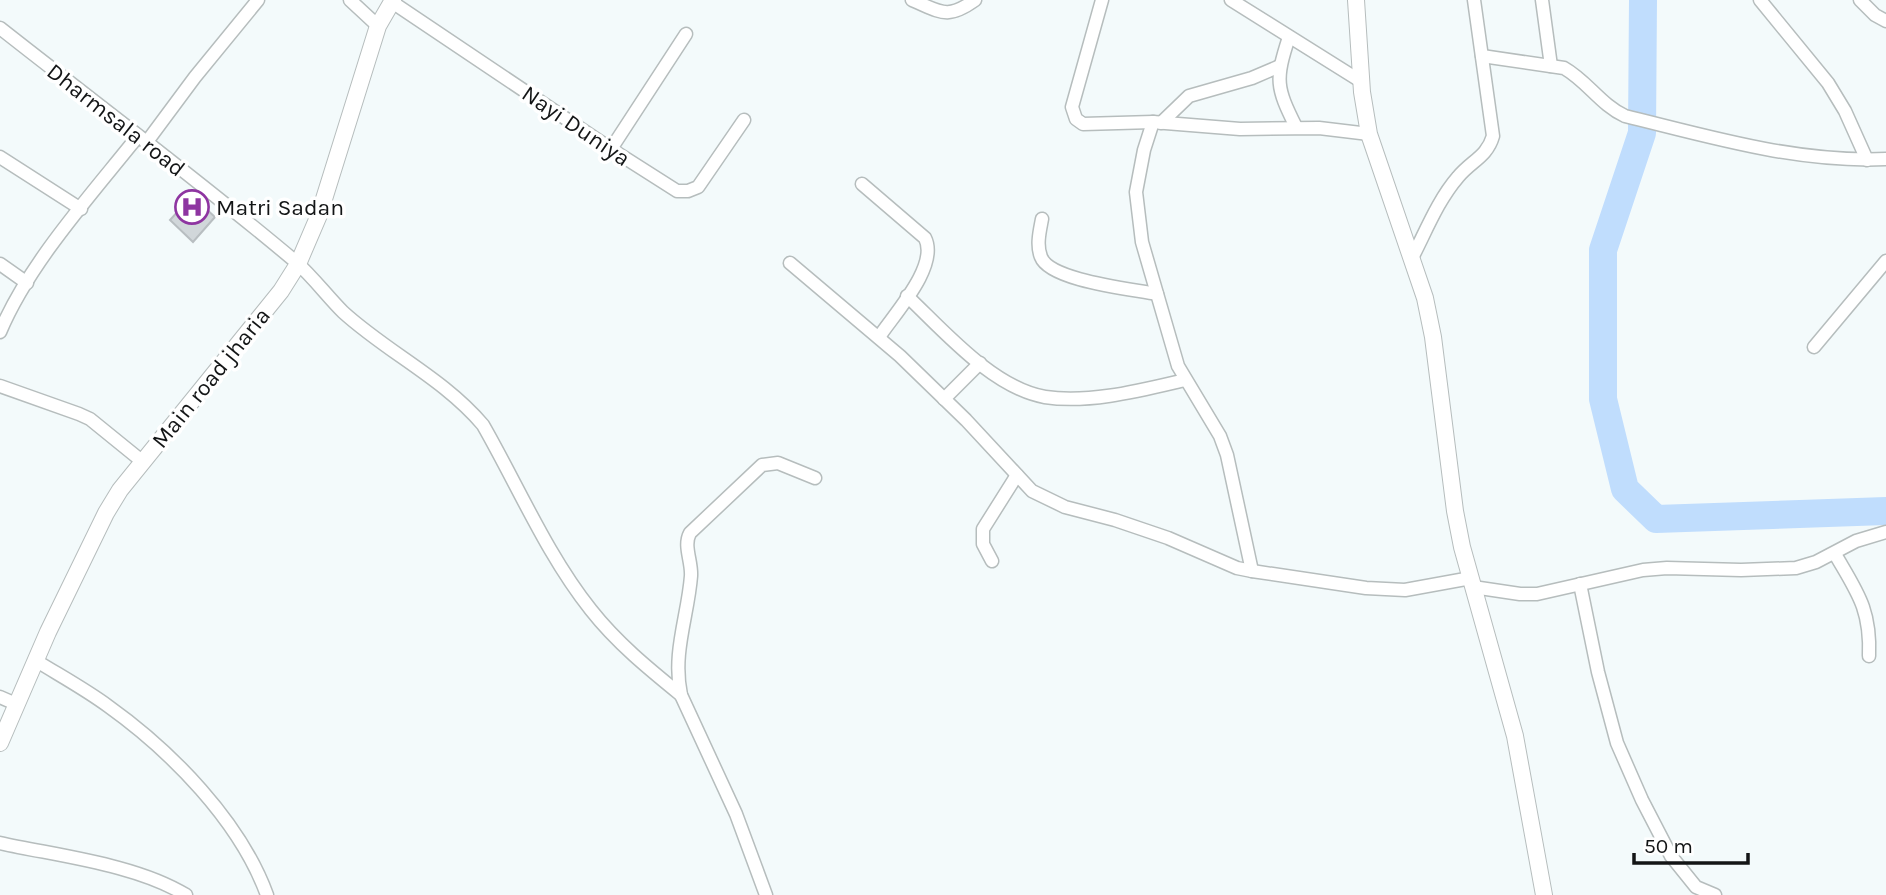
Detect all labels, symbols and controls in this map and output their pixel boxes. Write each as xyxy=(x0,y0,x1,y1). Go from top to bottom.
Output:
street label: Dharmsala road xyxy=(41,58,191,182)
street label: Nayi Duniya xyxy=(517,80,635,172)
hospital icon: Matri Sadan xyxy=(173,188,211,226)
place label: Matri Sadan xyxy=(216,194,344,221)
street label: Main road jharia xyxy=(146,302,276,454)
scale bar xyxy=(1634,822,1748,866)
text: 50 m xyxy=(1644,834,1693,858)

